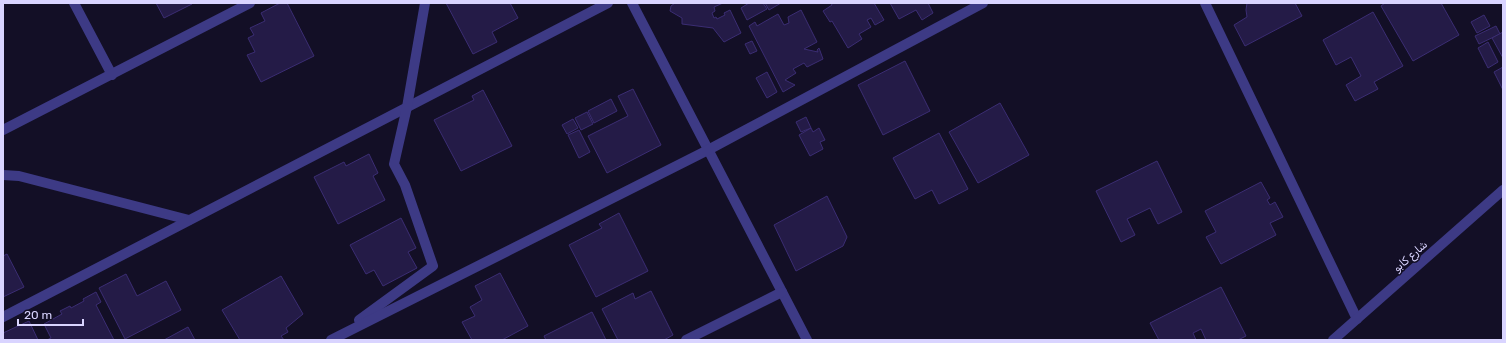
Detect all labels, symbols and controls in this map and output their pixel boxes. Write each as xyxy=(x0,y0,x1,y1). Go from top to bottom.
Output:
street label: شارع كابو xyxy=(1390,238,1431,276)
scale bar xyxy=(18,301,83,327)
text: 20 m xyxy=(24,308,52,322)

